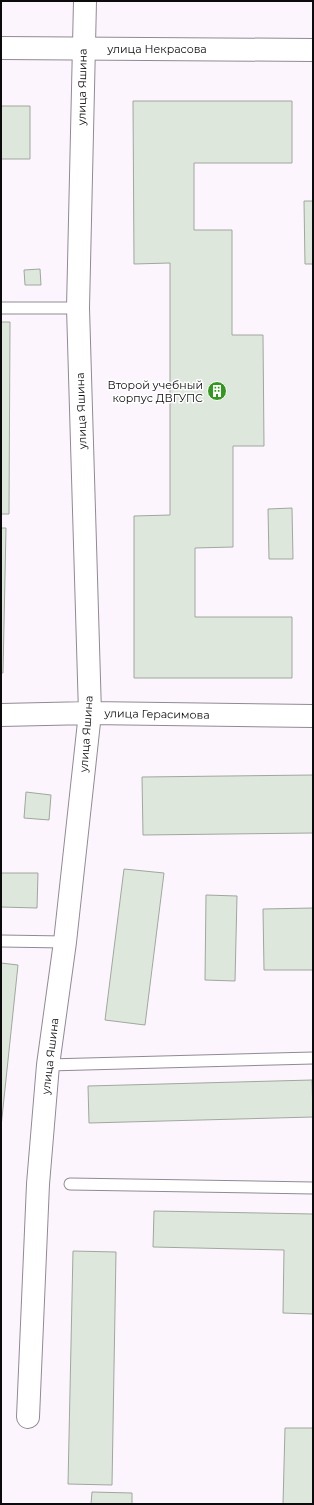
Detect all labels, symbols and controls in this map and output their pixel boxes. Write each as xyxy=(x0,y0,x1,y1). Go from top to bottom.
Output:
street label: улица Некрасова xyxy=(106,42,207,56)
street label: улица Яшина xyxy=(74,48,90,127)
street label: улица Яшина xyxy=(73,372,89,451)
place label: Второй учебный корпус ДВГУПС xyxy=(107,378,203,405)
building icon: Второй учебный корпус ДВГУПС xyxy=(206,380,228,402)
street label: улица Яшина xyxy=(76,695,96,774)
street label: улица Герасимова xyxy=(103,706,210,722)
street label: улица Яшина xyxy=(38,1017,62,1096)

